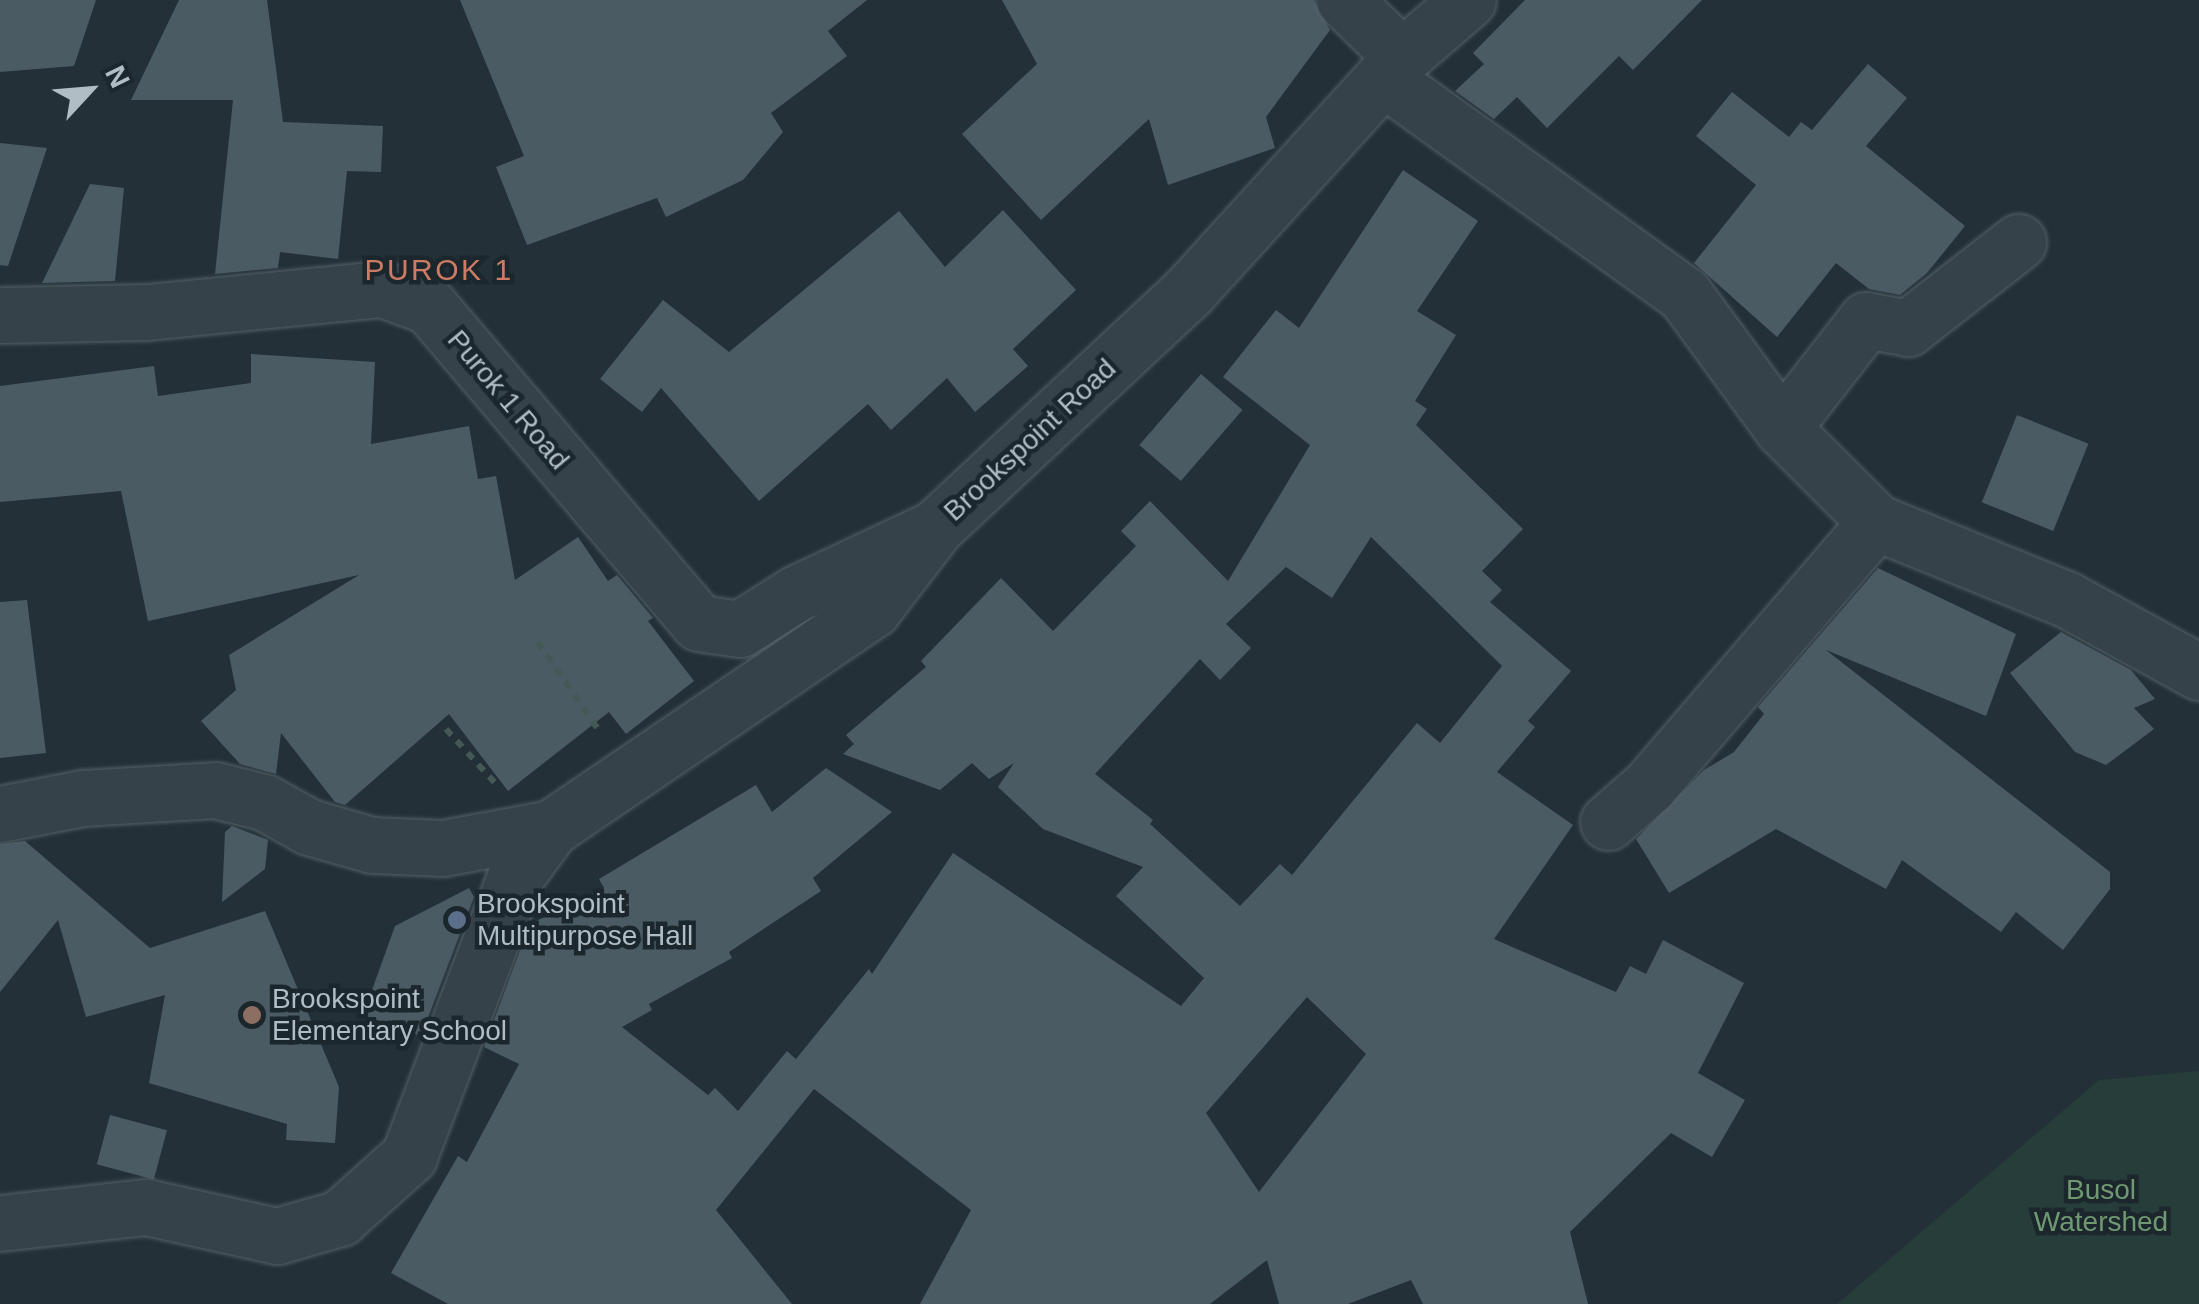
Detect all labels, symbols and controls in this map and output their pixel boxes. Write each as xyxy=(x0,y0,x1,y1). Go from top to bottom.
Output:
north arrow xyxy=(40,40,140,140)
text: N xyxy=(99,61,136,93)
district label: PUROK 1 xyxy=(364,252,514,288)
street label: Purok 1 Road xyxy=(440,324,576,476)
street label: Brookspoint Road xyxy=(937,352,1123,528)
place label: Brookspoint Multipurpose Hall xyxy=(477,887,693,953)
marker: Brookspoint Multipurpose Hall xyxy=(446,909,468,931)
place label: Brookspoint Elementary School xyxy=(272,982,507,1048)
marker: Brookspoint Elementary School xyxy=(241,1004,263,1026)
park label: Busol Watershed xyxy=(2034,1173,2168,1239)

